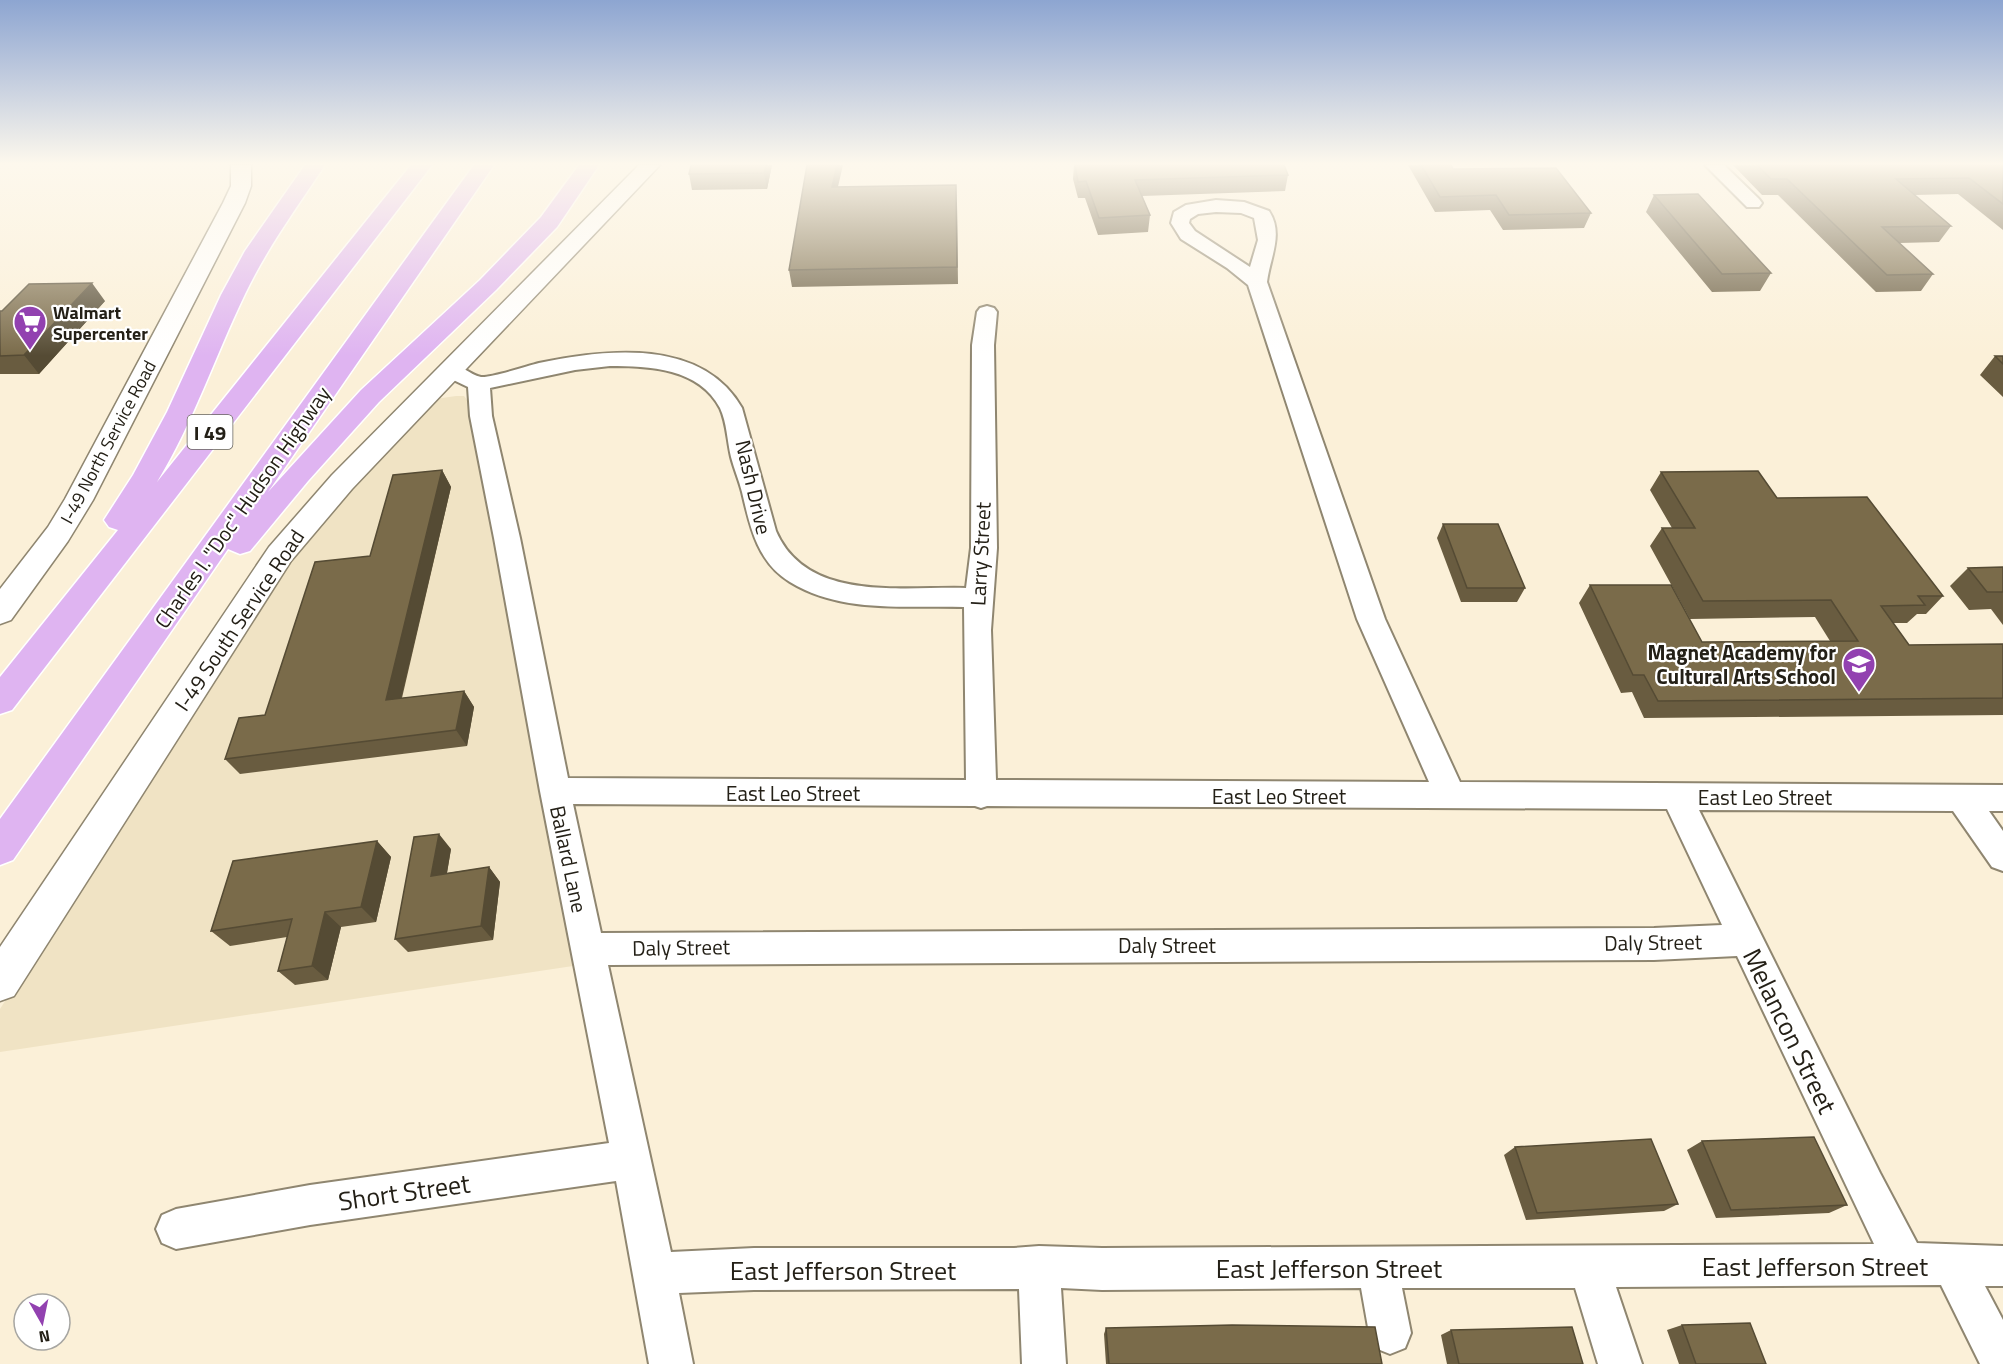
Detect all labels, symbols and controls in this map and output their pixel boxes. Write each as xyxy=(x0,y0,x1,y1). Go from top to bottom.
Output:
place label: Walmart Supercenter xyxy=(53,299,148,347)
supermarket icon: Walmart Supercenter xyxy=(12,304,48,351)
street label: I-49 North Service Road xyxy=(53,355,163,529)
street label: Charles I. "Doc" Hudson Highway xyxy=(146,379,338,635)
road number: I 49 xyxy=(188,415,232,449)
street label: Nash Drive xyxy=(728,436,780,538)
street label: Larry Street xyxy=(961,501,999,607)
street label: I-49 South Service Road xyxy=(166,523,312,717)
place label: Magnet Academy for Cultural Arts School xyxy=(1648,636,1836,692)
school or university icon: Magnet Academy for Cultural Arts School xyxy=(1841,646,1877,693)
street label: East Leo Street xyxy=(726,777,861,809)
street label: East Leo Street xyxy=(1212,780,1347,812)
street label: East Leo Street xyxy=(1698,781,1833,813)
street label: Ballard Lane xyxy=(542,802,596,916)
street label: Daly Street xyxy=(1604,925,1703,959)
street label: Daly Street xyxy=(1118,929,1217,961)
street label: Daly Street xyxy=(632,930,731,964)
street label: Melancon Street xyxy=(1733,942,1847,1120)
street label: Short Street xyxy=(336,1163,472,1221)
street label: East Jefferson Street xyxy=(1702,1247,1928,1286)
street label: East Jefferson Street xyxy=(1216,1249,1442,1288)
street label: East Jefferson Street xyxy=(730,1251,956,1290)
north arrow xyxy=(12,1292,72,1352)
text: N xyxy=(37,1324,52,1350)

